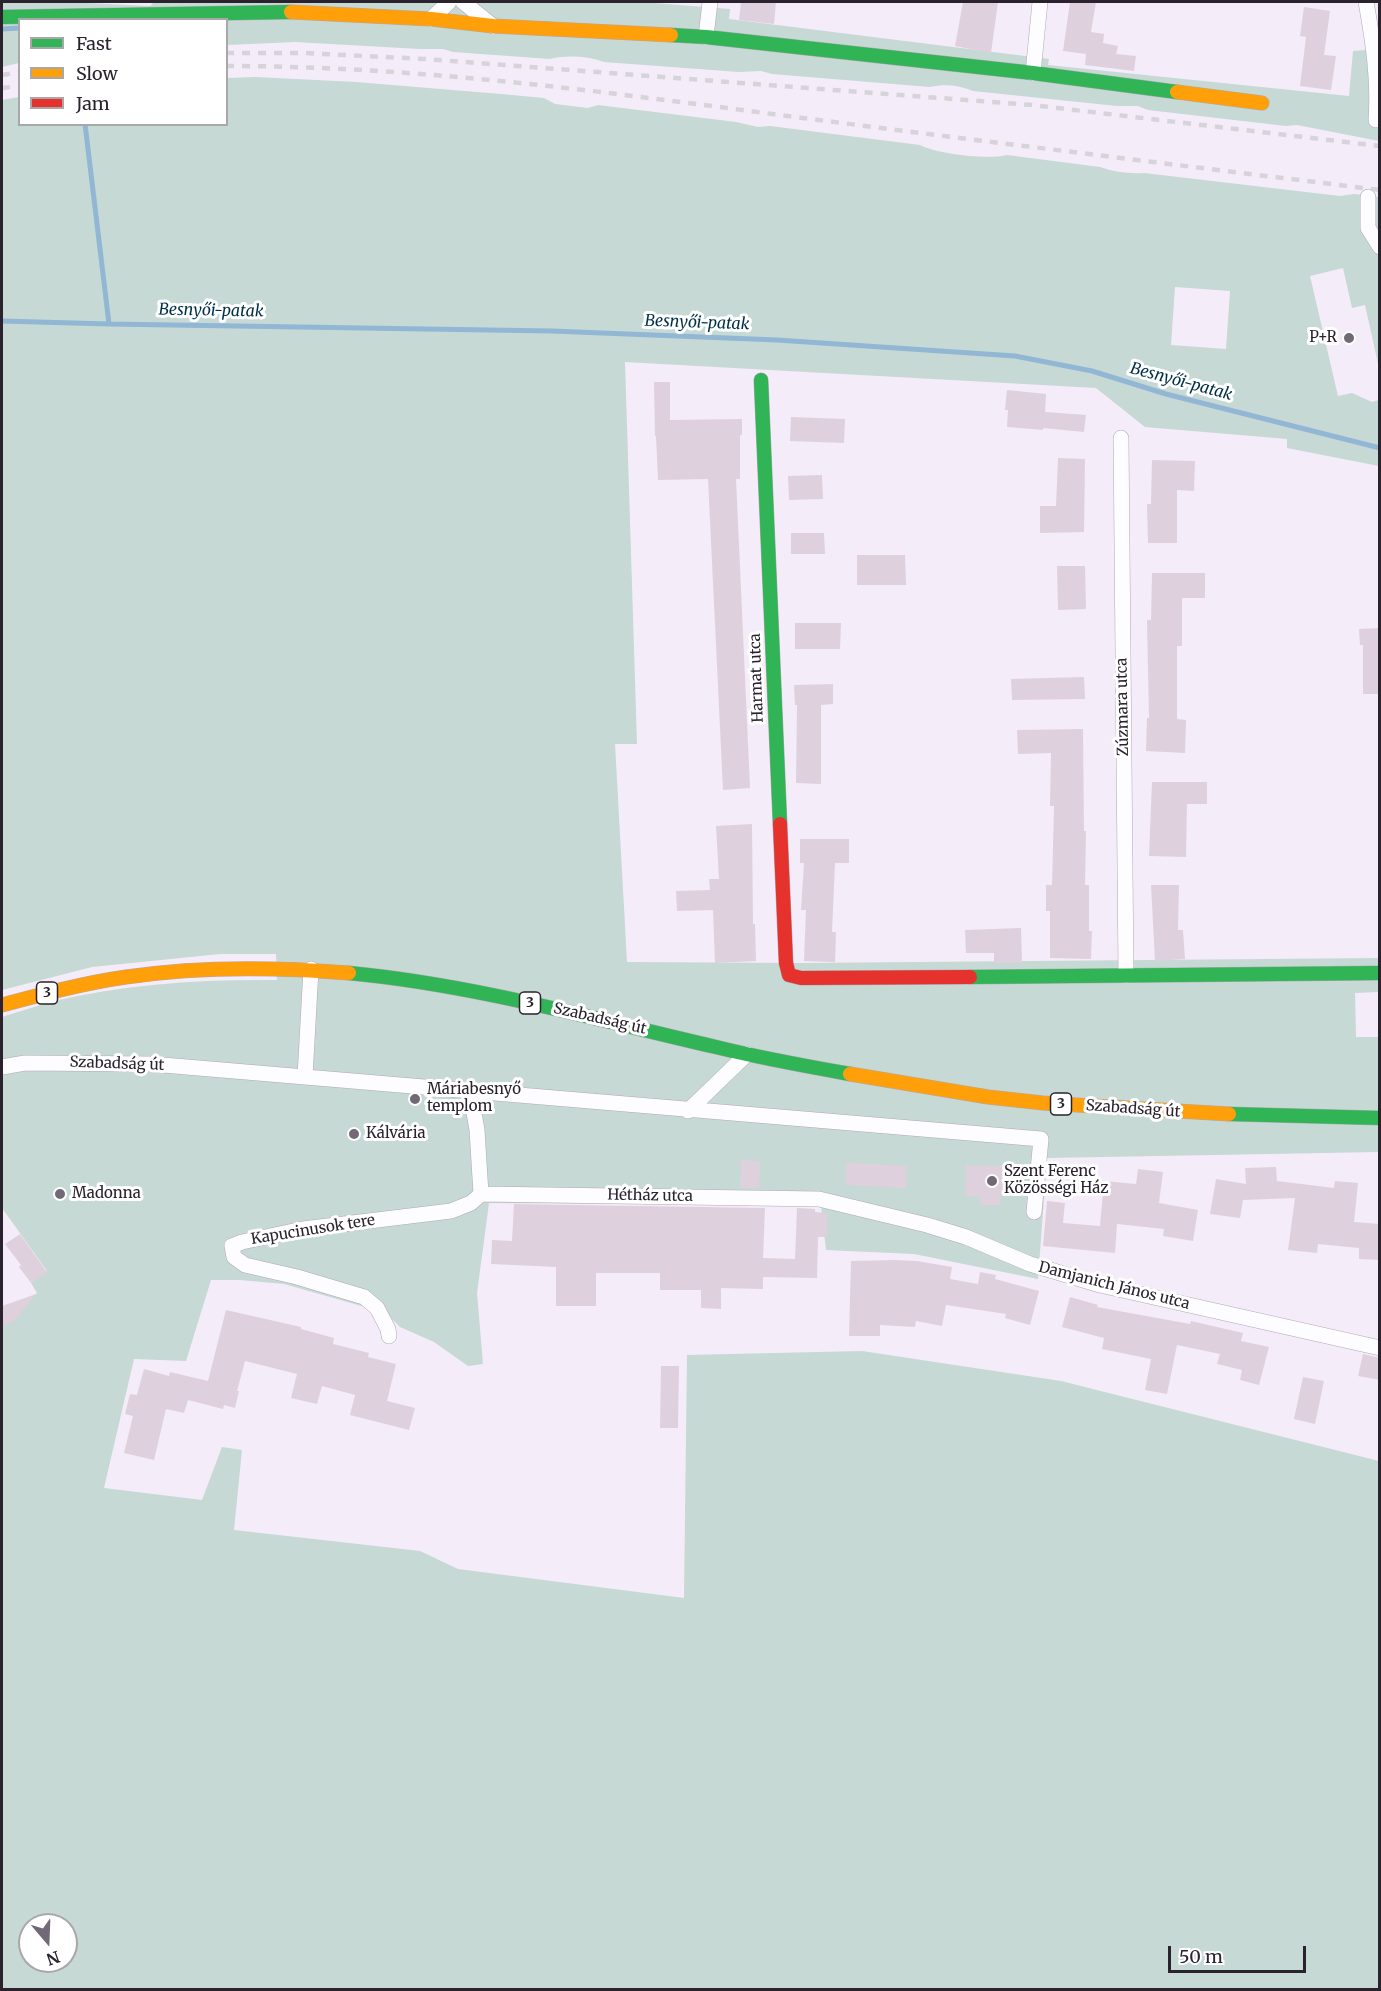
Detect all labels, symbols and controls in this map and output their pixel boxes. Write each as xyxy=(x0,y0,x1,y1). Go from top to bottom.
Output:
legend xyxy=(18,18,228,126)
text: Fast xyxy=(76,32,112,55)
text: Slow xyxy=(76,62,118,85)
text: Jam xyxy=(76,92,110,115)
water label: Besnyői-patak xyxy=(158,300,264,322)
water label: Besnyői-patak xyxy=(644,312,750,334)
place label: P+R xyxy=(1309,329,1337,347)
marker: P+R xyxy=(1342,331,1356,345)
water label: Besnyői-patak xyxy=(1128,359,1234,405)
street label: Harmat utca xyxy=(746,633,768,723)
street label: Zúzmara utca xyxy=(1113,658,1133,756)
road number: 3 xyxy=(36,982,57,1004)
road number: 3 xyxy=(520,992,540,1014)
street label: Szabadság út xyxy=(552,1000,648,1038)
street label: Szabadság út xyxy=(69,1053,165,1075)
place label: Máriabesnyő templom xyxy=(427,1081,521,1116)
marker: Máriabesnyő templom xyxy=(408,1092,422,1106)
road number: 3 xyxy=(1050,1093,1072,1115)
street label: Szabadság út xyxy=(1085,1097,1181,1121)
place label: Kálvária xyxy=(366,1125,426,1143)
marker: Kálvária xyxy=(347,1127,361,1141)
place label: Szent Ferenc Közösségi Ház xyxy=(1004,1163,1108,1198)
marker: Szent Ferenc Közösségi Ház xyxy=(985,1174,999,1188)
place label: Madonna xyxy=(72,1185,141,1203)
street label: Hétház utca xyxy=(607,1186,693,1206)
marker: Madonna xyxy=(53,1187,67,1201)
street label: Kapucinusok tere xyxy=(250,1211,376,1249)
street label: Damjanich János utca xyxy=(1037,1259,1191,1313)
north arrow xyxy=(18,1913,78,1973)
scale bar xyxy=(1171,1934,1309,1972)
text: 50 m xyxy=(1179,1945,1223,1968)
text: N xyxy=(44,1947,62,1970)

